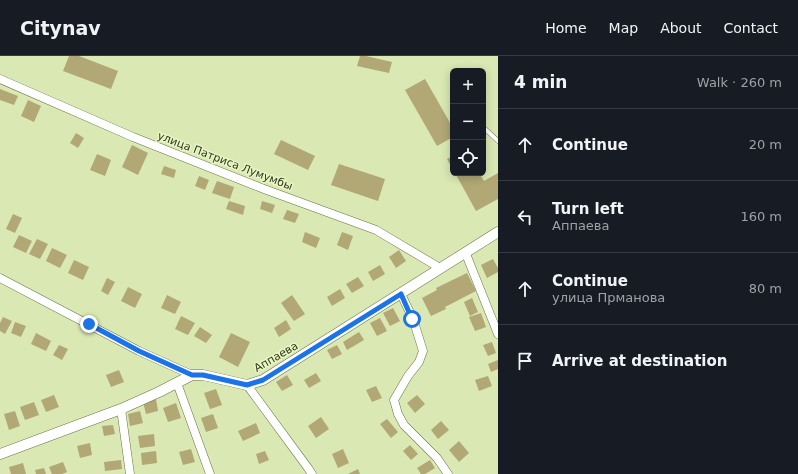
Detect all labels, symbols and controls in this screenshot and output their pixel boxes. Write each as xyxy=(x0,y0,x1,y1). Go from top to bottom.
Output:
text: Citynav xyxy=(20,17,101,39)
text: Home xyxy=(545,20,587,36)
text: Map xyxy=(609,20,638,36)
text: About xyxy=(660,20,702,36)
text: Contact xyxy=(724,20,778,36)
map controls xyxy=(450,68,486,176)
button: + xyxy=(450,68,486,104)
text: 4 min xyxy=(514,72,567,92)
text: Walk · 260 m xyxy=(697,75,782,90)
button: − xyxy=(450,104,486,140)
street label: улица Патриса Лумумбы xyxy=(156,129,294,193)
icon: ahead xyxy=(514,134,536,156)
text: Continue xyxy=(552,136,628,154)
text: 20 m xyxy=(749,137,782,152)
button: locate xyxy=(450,140,486,176)
text: Turn left xyxy=(552,200,624,218)
icon: left xyxy=(514,206,536,228)
text: 160 m xyxy=(740,209,782,224)
text: Аппаева xyxy=(552,218,609,233)
text: Continue xyxy=(552,272,628,290)
icon: ahead xyxy=(514,278,536,300)
text: 80 m xyxy=(749,281,782,296)
text: улица Прманова xyxy=(552,290,665,305)
route start xyxy=(403,310,421,328)
route end xyxy=(80,315,98,333)
street label: Аппаева xyxy=(252,339,300,375)
icon: arrive xyxy=(514,350,536,372)
text: Arrive at destination xyxy=(552,352,727,370)

